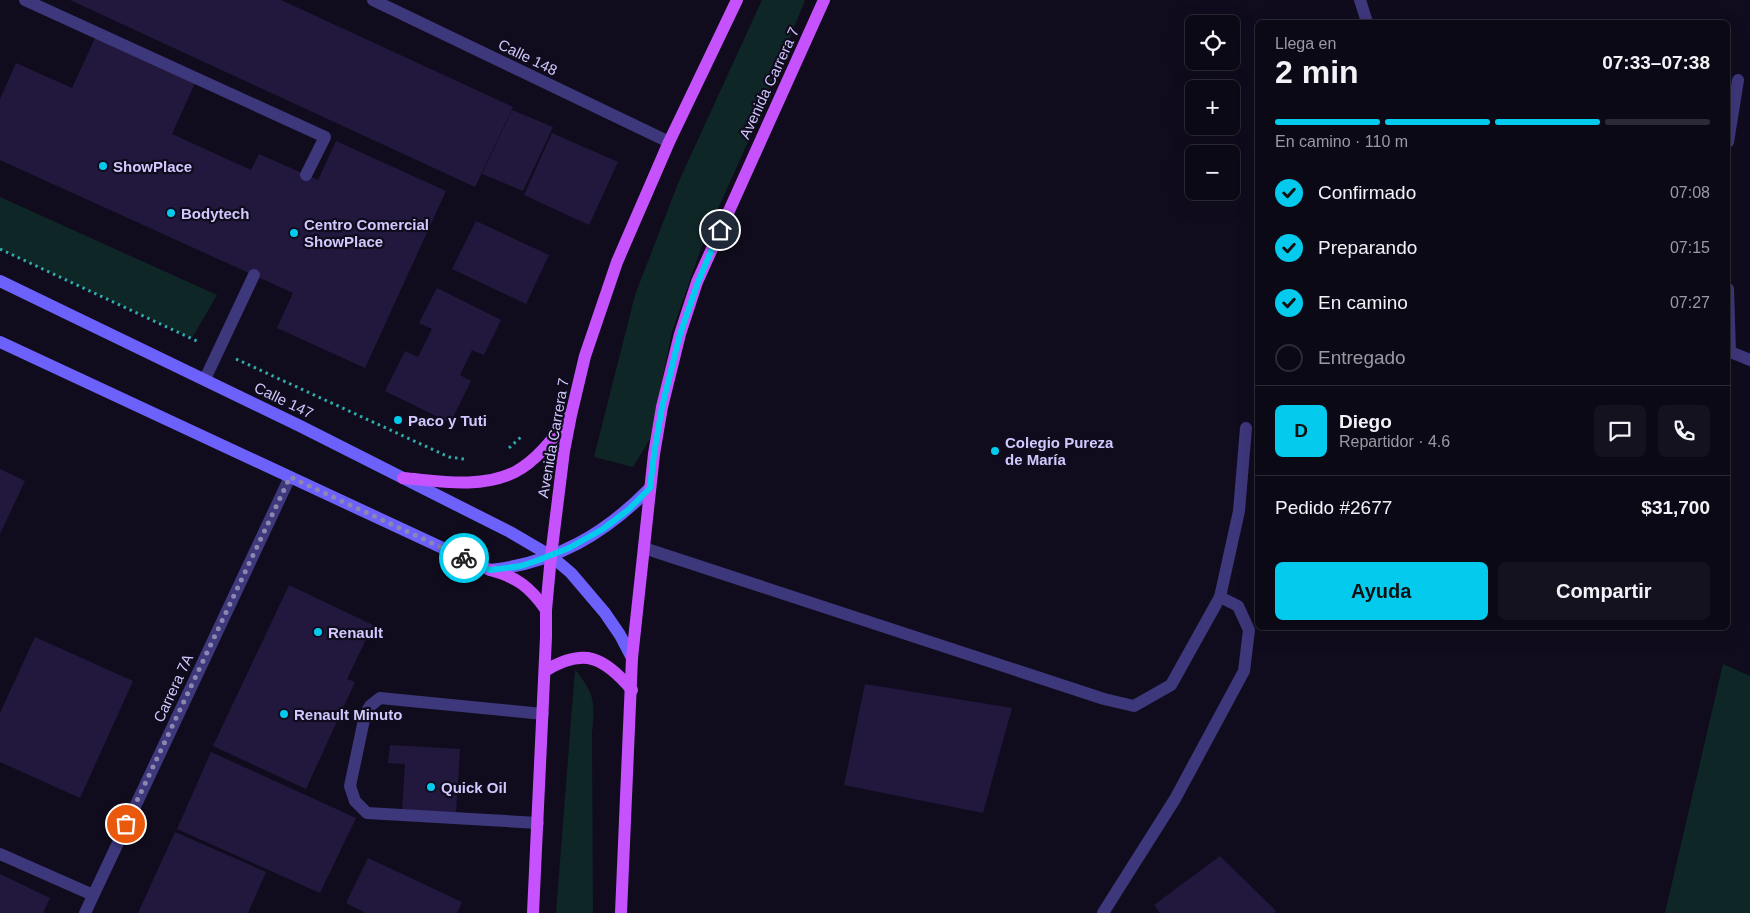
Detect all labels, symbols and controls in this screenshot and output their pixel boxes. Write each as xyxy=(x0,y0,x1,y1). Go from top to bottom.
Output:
map controls xyxy=(1185,15,1240,200)
button: locate xyxy=(1185,15,1240,70)
street label: Avenida Carrera 7 xyxy=(736,24,802,142)
street label: Calle 148 xyxy=(496,35,560,79)
text: Llega en xyxy=(1275,35,1336,52)
text: 07:33–07:38 xyxy=(1602,52,1710,73)
text: 2 min xyxy=(1275,54,1359,90)
button: + xyxy=(1185,80,1240,135)
text: En camino · 110 m xyxy=(1275,133,1408,150)
button: − xyxy=(1185,145,1240,200)
place label: ShowPlace xyxy=(113,158,192,175)
marker: ShowPlace xyxy=(97,160,109,172)
icon: check xyxy=(1275,179,1303,207)
text: Confirmado xyxy=(1318,182,1416,203)
text: 07:08 xyxy=(1670,184,1710,201)
place label: Bodytech xyxy=(181,205,249,222)
marker: Bodytech xyxy=(165,207,177,219)
pin xyxy=(699,209,741,251)
place label: Centro Comercial ShowPlace xyxy=(304,216,429,250)
icon: home xyxy=(706,216,734,244)
marker: Centro Comercial ShowPlace xyxy=(288,227,300,239)
icon: check xyxy=(1275,234,1303,262)
text: Preparando xyxy=(1318,237,1417,258)
text: 07:15 xyxy=(1670,239,1710,256)
icon: check xyxy=(1275,289,1303,317)
text: En camino xyxy=(1318,292,1408,313)
text: 07:27 xyxy=(1670,294,1710,311)
text: Entregado xyxy=(1318,347,1406,368)
street label: Avenida Carrera 7 xyxy=(534,377,572,499)
street label: Calle 147 xyxy=(252,378,316,422)
button: chat xyxy=(1594,405,1646,457)
button: phone xyxy=(1658,405,1710,457)
text: Diego xyxy=(1339,411,1392,432)
place label: Paco y Tuti xyxy=(408,412,487,429)
marker: Paco y Tuti xyxy=(392,414,404,426)
text: D xyxy=(1294,420,1308,441)
text: Repartidor · 4.6 xyxy=(1339,433,1450,450)
place label: Colegio Pureza de María xyxy=(1005,434,1114,468)
marker: Colegio Pureza de María xyxy=(989,445,1001,457)
text: Pedido #2677 xyxy=(1275,497,1392,518)
text: $31,700 xyxy=(1641,497,1710,518)
courier xyxy=(439,533,489,583)
icon: bike xyxy=(450,544,478,572)
button: Ayuda xyxy=(1275,562,1488,620)
button: Compartir xyxy=(1498,562,1710,620)
place label: Renault xyxy=(328,624,383,641)
marker: Renault xyxy=(312,626,324,638)
street label: Carrera 7A xyxy=(150,651,196,725)
place label: Renault Minuto xyxy=(294,706,402,723)
marker: Renault Minuto xyxy=(278,708,290,720)
place label: Quick Oil xyxy=(441,779,507,796)
marker: Quick Oil xyxy=(425,781,437,793)
pin xyxy=(105,803,147,845)
icon: bag xyxy=(112,810,140,838)

